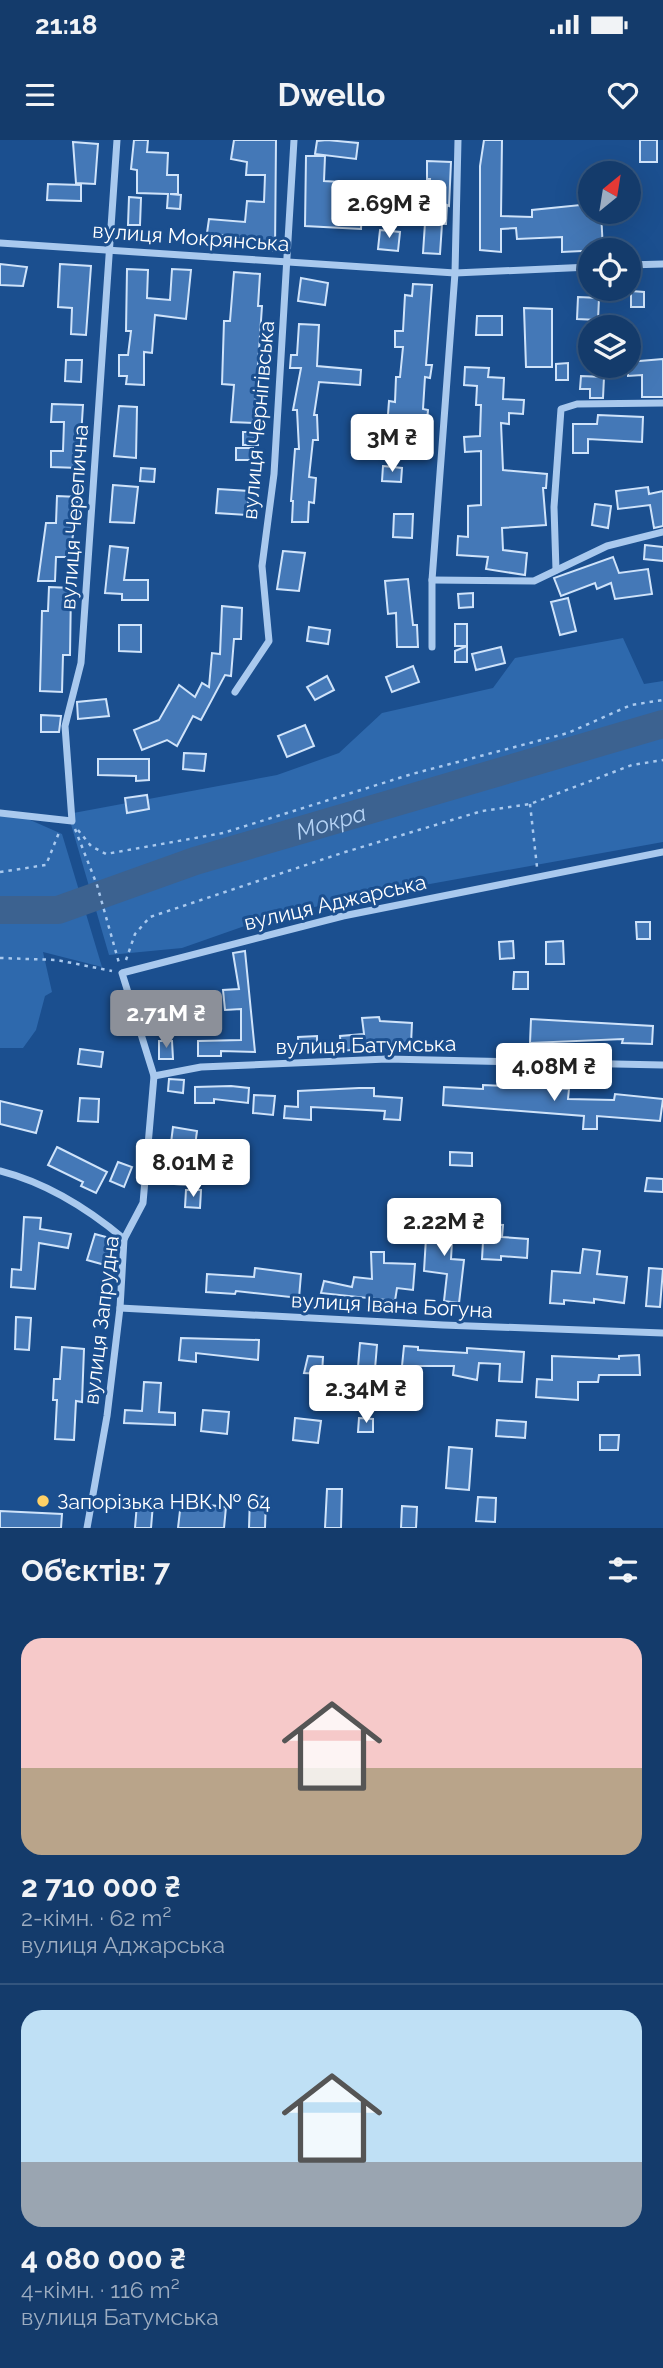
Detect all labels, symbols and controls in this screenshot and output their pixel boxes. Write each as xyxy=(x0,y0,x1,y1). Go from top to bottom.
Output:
text: 21:18 xyxy=(35,10,97,40)
icon: menu xyxy=(21,76,59,114)
text: Dwello xyxy=(277,76,386,113)
icon: heart xyxy=(604,76,642,114)
north arrow xyxy=(578,161,640,224)
map controls xyxy=(578,161,641,378)
pin: 2.69M ₴ xyxy=(324,181,454,240)
text: 2.69M ₴ xyxy=(347,189,431,216)
street label: вулиця Мокрянська xyxy=(92,218,290,256)
button: locate xyxy=(578,238,641,301)
button: layers xyxy=(578,315,641,378)
street label: вулиця Чернігівська xyxy=(237,320,279,520)
pin: 3M ₴ xyxy=(351,414,433,474)
text: 3M ₴ xyxy=(367,423,417,450)
street label: вулиця Черепична xyxy=(55,424,93,610)
water label: Мокра xyxy=(293,798,369,844)
street label: вулиця Аджарська xyxy=(241,869,429,935)
pin: 2.71M ₴ xyxy=(101,990,231,1050)
text: 2.71M ₴ xyxy=(126,999,206,1026)
street label: вулиця Батумська xyxy=(275,1031,457,1059)
pin: 4.08M ₴ xyxy=(489,1044,619,1103)
text: 4.08M ₴ xyxy=(512,1052,596,1079)
pin: 8.01M ₴ xyxy=(128,1140,258,1199)
text: 8.01M ₴ xyxy=(152,1148,234,1175)
pin: 2.22M ₴ xyxy=(379,1198,509,1258)
text: 2.22M ₴ xyxy=(403,1207,485,1234)
street label: вулиця Запрудна xyxy=(78,1234,124,1406)
street label: вулиця Івана Богуна xyxy=(290,1287,494,1323)
pin: 2.34M ₴ xyxy=(301,1366,431,1425)
text: 2.34M ₴ xyxy=(325,1374,407,1401)
place label: Запорізька НВК № 64 xyxy=(57,1489,271,1514)
marker: Запорізька НВК № 64 xyxy=(35,1493,51,1509)
icon: filters xyxy=(604,1551,642,1589)
text: Об’єктів: 7 xyxy=(21,1553,170,1588)
icon: home xyxy=(269,1683,395,1809)
text: 2 710 000 ₴ xyxy=(21,1869,181,1904)
text: 2-кімн. · 62 m² xyxy=(21,1904,171,1931)
text: вулиця Аджарська xyxy=(21,1931,225,1958)
icon: home xyxy=(269,2055,395,2181)
text: 4 080 000 ₴ xyxy=(21,2241,186,2276)
text: 4-кімн. · 116 m² xyxy=(21,2276,180,2303)
text: вулиця Батумська xyxy=(21,2303,219,2330)

